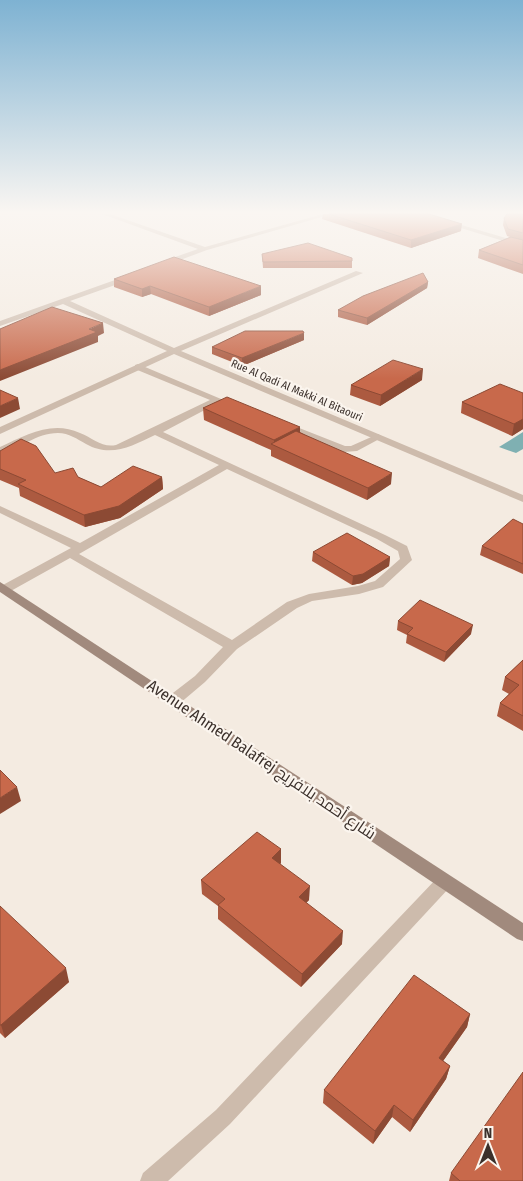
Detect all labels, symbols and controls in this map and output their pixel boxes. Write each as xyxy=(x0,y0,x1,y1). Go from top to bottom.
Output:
street label: Rue Al Qadi Al Makki Al Bitaouri xyxy=(229,357,365,424)
street label: Avenue Ahmed Balafrej شارع أحمد بلافريج xyxy=(143,676,380,845)
north arrow xyxy=(463,1121,513,1171)
text: N xyxy=(484,1125,492,1142)

